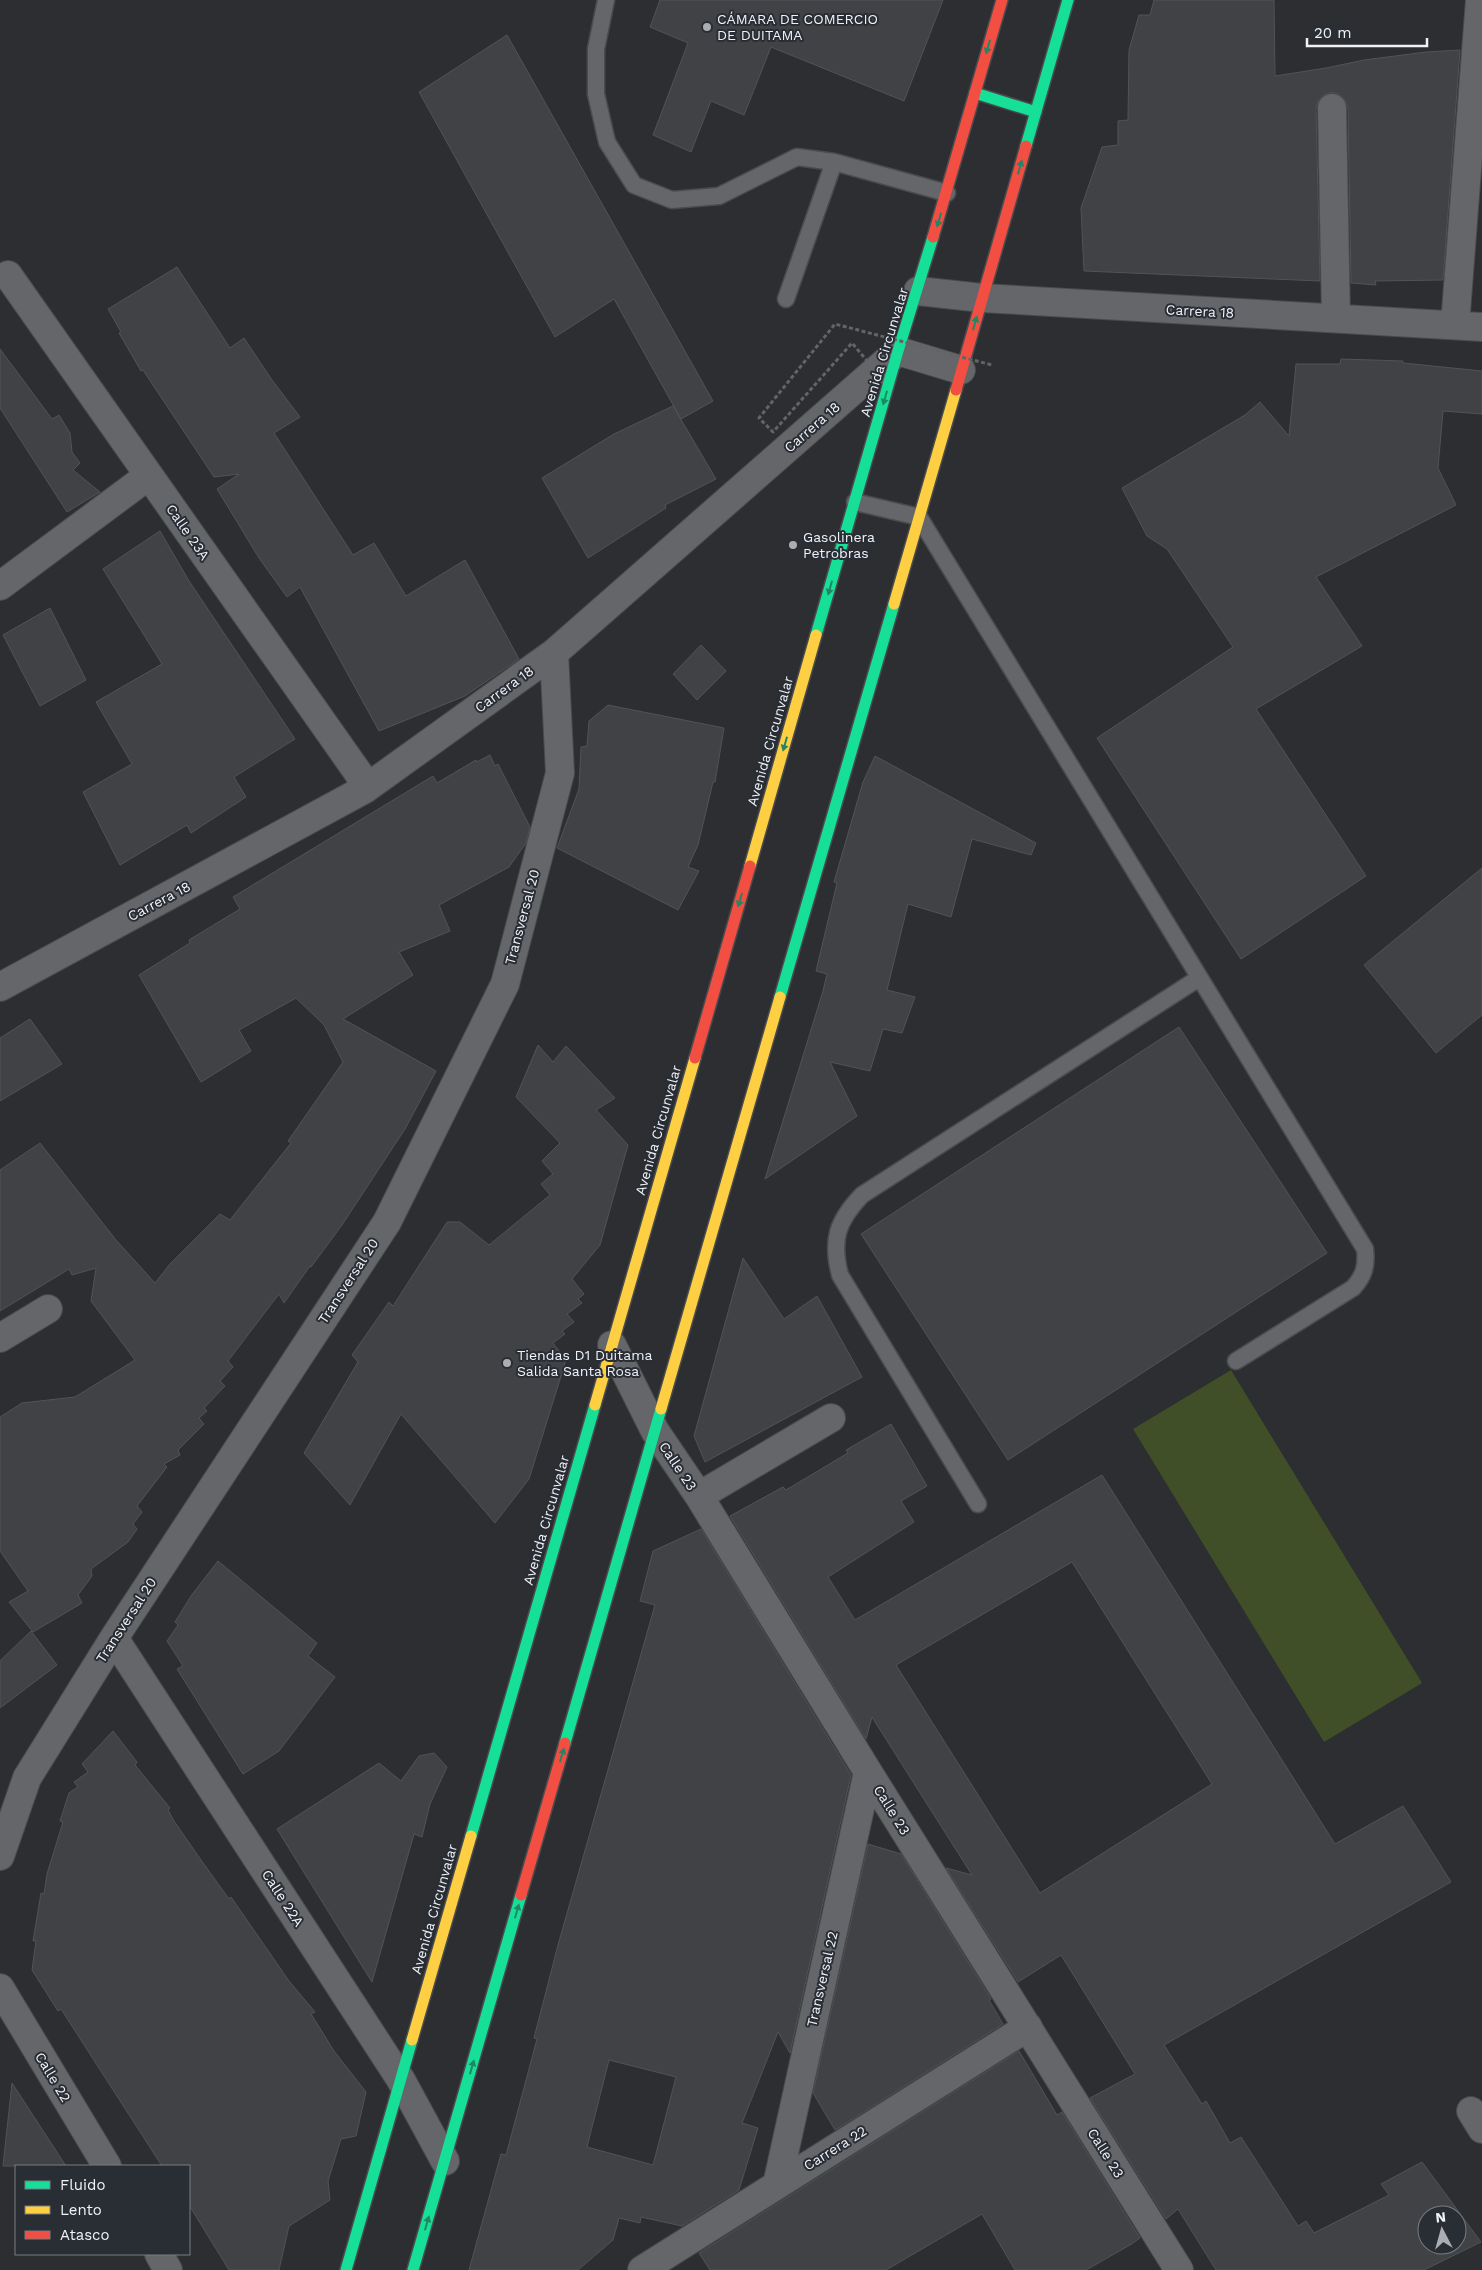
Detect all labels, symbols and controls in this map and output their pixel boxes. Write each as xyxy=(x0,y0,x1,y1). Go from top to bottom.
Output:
place label: CÁMARA DE COMERCIO DE DUITAMA xyxy=(717,11,878,43)
scale bar xyxy=(1307,15,1427,47)
marker: CÁMARA DE COMERCIO DE DUITAMA xyxy=(701,21,713,33)
text: 20 m xyxy=(1314,24,1352,42)
one-way arrow xyxy=(984,39,992,54)
one-way arrow xyxy=(1016,160,1024,175)
one-way arrow xyxy=(935,212,943,228)
street label: Avenida Circunvalar xyxy=(857,285,911,419)
street label: Carrera 18 xyxy=(1165,301,1235,321)
one-way arrow xyxy=(971,316,979,331)
one-way arrow xyxy=(880,390,888,405)
street label: Carrera 18 xyxy=(781,398,843,456)
street label: Calle 23A xyxy=(163,501,213,563)
place label: Gasolinera Petrobras xyxy=(803,529,875,561)
marker: Gasolinera Petrobras xyxy=(787,539,799,551)
one-way arrow xyxy=(825,580,833,595)
street label: Carrera 18 xyxy=(472,662,536,716)
street label: Avenida Circunvalar xyxy=(744,674,796,808)
one-way arrow xyxy=(781,736,789,751)
street label: Transversal 20 xyxy=(502,867,542,967)
street label: Carrera 18 xyxy=(125,878,193,924)
one-way arrow xyxy=(736,893,744,908)
street label: Avenida Circunvalar xyxy=(632,1063,684,1197)
street label: Transversal 20 xyxy=(315,1235,381,1327)
place label: Tiendas D1 Duitama Salida Santa Rosa xyxy=(517,1347,652,1379)
marker: Tiendas D1 Duitama Salida Santa Rosa xyxy=(501,1357,513,1369)
street label: Calle 23 xyxy=(656,1439,700,1493)
street label: Avenida Circunvalar xyxy=(520,1453,572,1587)
street label: Transversal 20 xyxy=(93,1574,159,1666)
one-way arrow xyxy=(558,1747,566,1762)
street label: Calle 23 xyxy=(871,1782,913,1838)
street label: Avenida Circunvalar xyxy=(408,1842,460,1976)
street label: Calle 22A xyxy=(259,1867,307,1929)
one-way arrow xyxy=(513,1903,521,1918)
street label: Transversal 22 xyxy=(803,1930,841,2028)
street label: Calle 22 xyxy=(32,2049,74,2105)
one-way arrow xyxy=(468,2059,476,2074)
street label: Carrera 22 xyxy=(801,2122,869,2174)
street label: Calle 23 xyxy=(1085,2125,1127,2181)
legend xyxy=(15,2165,190,2255)
text: Fluido xyxy=(60,2176,105,2194)
text: Lento xyxy=(60,2201,102,2219)
north arrow xyxy=(1417,2205,1467,2255)
text: N xyxy=(1435,2209,1447,2226)
one-way arrow xyxy=(423,2216,431,2231)
text: Atasco xyxy=(60,2226,109,2244)

